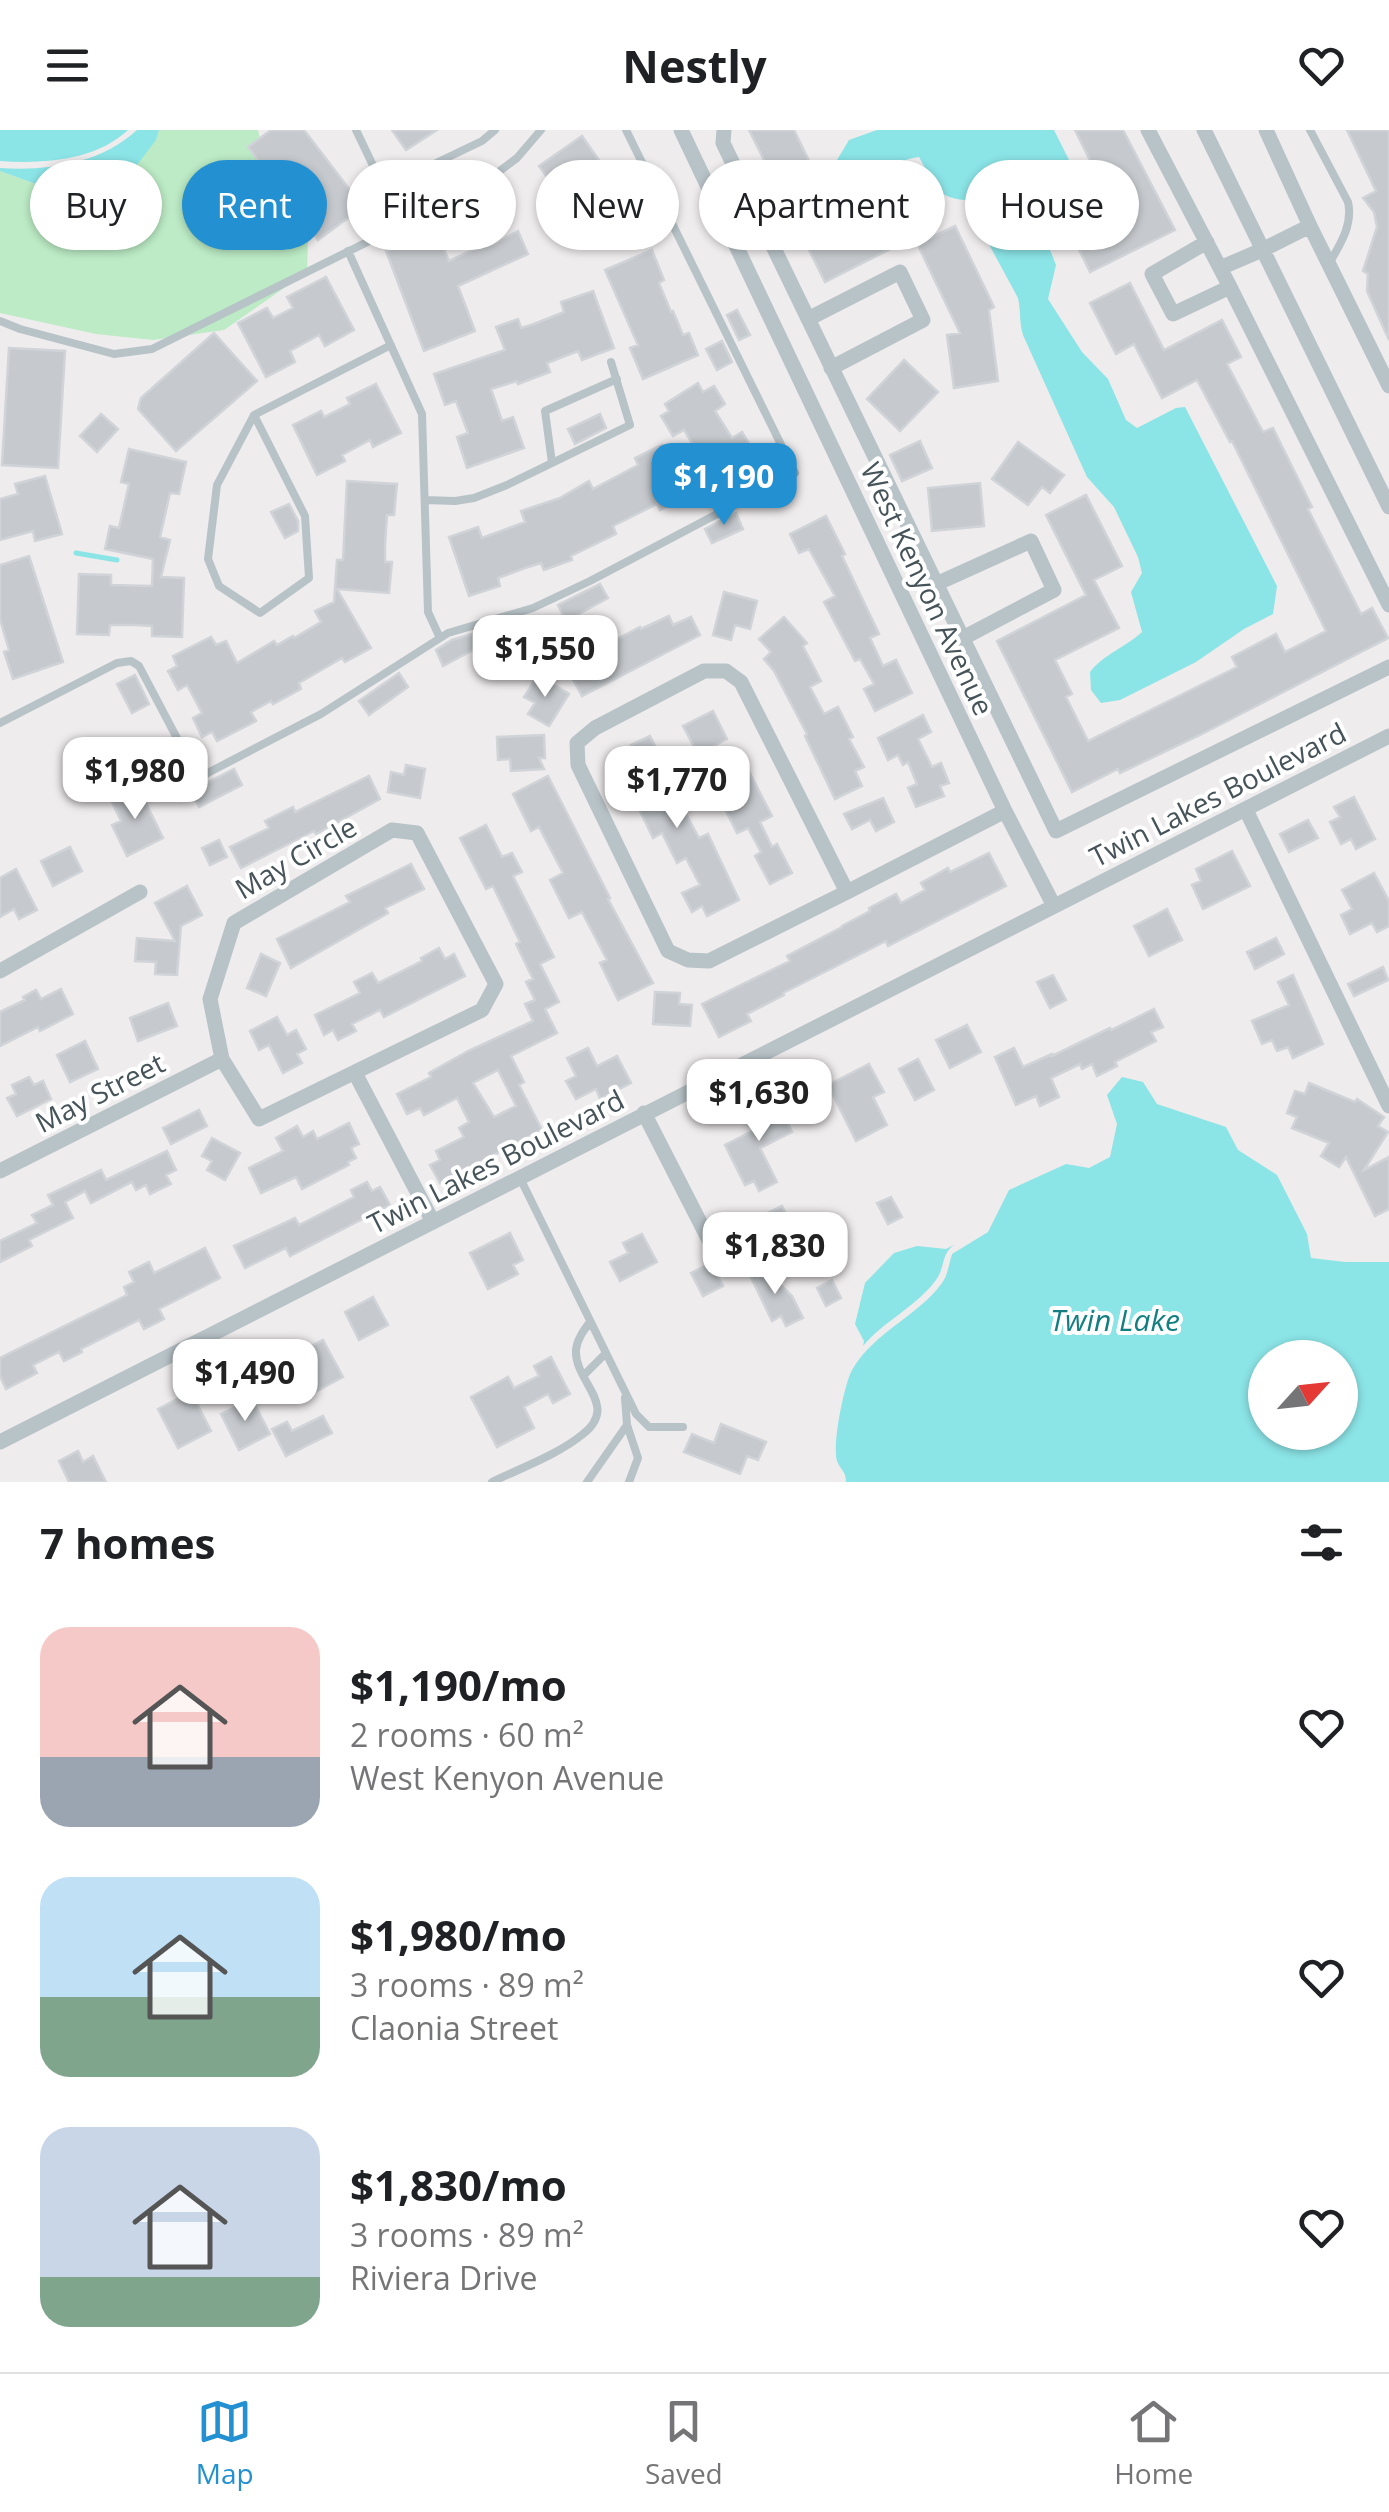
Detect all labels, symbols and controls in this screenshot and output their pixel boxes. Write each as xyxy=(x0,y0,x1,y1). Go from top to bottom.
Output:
text: Nestly xyxy=(622,35,767,96)
icon: menu xyxy=(40,38,95,93)
icon: heart xyxy=(1294,38,1349,93)
chip: Buy xyxy=(30,160,162,250)
chip: Rent xyxy=(182,160,327,250)
chip: Filters xyxy=(347,160,516,250)
chip: New xyxy=(536,160,679,250)
chip: Apartment xyxy=(699,160,945,250)
chip: House xyxy=(965,160,1139,250)
pin: $1,190 xyxy=(643,443,805,528)
text: $1,190 xyxy=(674,454,774,497)
street label: West Kenyon Avenue xyxy=(853,456,1003,721)
pin: $1,550 xyxy=(464,615,626,700)
text: $1,550 xyxy=(495,626,595,669)
street label: Twin Lakes Boulevard xyxy=(1083,713,1352,875)
pin: $1,980 xyxy=(54,737,216,822)
pin: $1,770 xyxy=(596,746,758,831)
text: $1,980 xyxy=(85,748,185,791)
text: $1,770 xyxy=(627,757,727,800)
street label: May Circle xyxy=(228,807,363,907)
street label: May Street xyxy=(28,1043,171,1141)
pin: $1,630 xyxy=(678,1059,840,1144)
text: $1,630 xyxy=(709,1070,809,1113)
street label: Twin Lakes Boulevard xyxy=(361,1080,630,1242)
pin: $1,830 xyxy=(694,1212,856,1297)
text: $1,830 xyxy=(725,1223,825,1266)
water label: Twin Lake xyxy=(1050,1299,1180,1340)
pin: $1,490 xyxy=(164,1339,326,1424)
north arrow xyxy=(1248,1340,1358,1450)
map controls xyxy=(1248,1340,1358,1450)
text: $1,490 xyxy=(195,1350,295,1393)
text: 7 homes xyxy=(40,1514,215,1571)
icon: filters xyxy=(1294,1515,1349,1570)
text: $1,190/mo xyxy=(350,1656,567,1713)
icon: home xyxy=(120,1667,240,1787)
icon: heart xyxy=(1294,1700,1349,1755)
text: 2 rooms · 60 m² xyxy=(350,1713,584,1756)
text: West Kenyon Avenue xyxy=(350,1756,664,1799)
text: $1,980/mo xyxy=(350,1906,567,1963)
icon: home xyxy=(120,1917,240,2037)
icon: heart xyxy=(1294,1950,1349,2005)
text: 3 rooms · 89 m² xyxy=(350,1963,584,2006)
text: Claonia Street xyxy=(350,2006,558,2049)
text: $1,830/mo xyxy=(350,2156,567,2213)
icon: home xyxy=(120,2167,240,2287)
icon: heart xyxy=(1294,2200,1349,2255)
text: 3 rooms · 89 m² xyxy=(350,2213,584,2256)
text: Riviera Drive xyxy=(350,2256,537,2299)
tab: Map xyxy=(196,2394,254,2492)
tab: Saved xyxy=(645,2394,723,2492)
tab: Home xyxy=(1114,2394,1193,2492)

